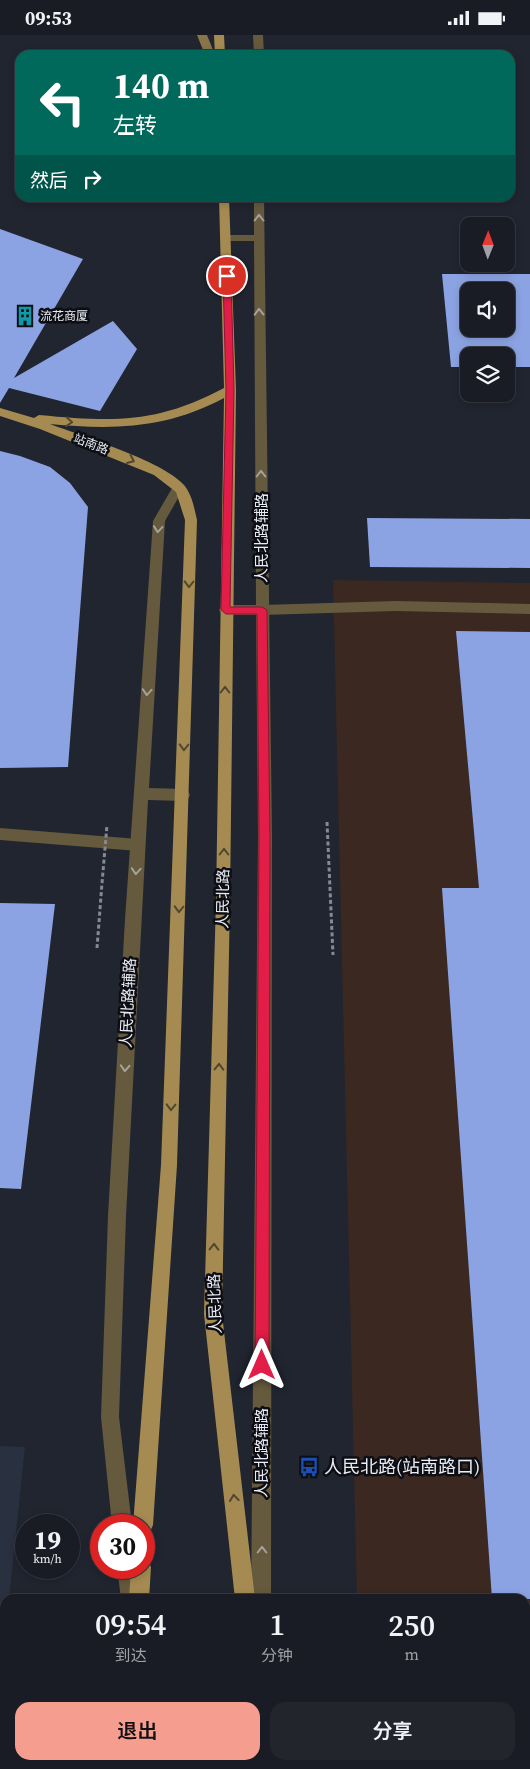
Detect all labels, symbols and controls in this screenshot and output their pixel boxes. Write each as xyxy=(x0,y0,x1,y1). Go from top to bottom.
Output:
text: 09:53 xyxy=(25,5,72,31)
text: 140 m xyxy=(113,62,209,110)
icon: left xyxy=(30,70,95,135)
text: 左转 xyxy=(113,110,157,140)
icon: right xyxy=(78,165,106,193)
text: 然后 xyxy=(30,167,68,193)
one-way arrow xyxy=(254,214,264,222)
north arrow xyxy=(460,217,515,273)
map controls xyxy=(460,217,515,402)
pin xyxy=(206,255,248,297)
icon: arrive xyxy=(213,262,241,290)
button: sound xyxy=(460,282,515,337)
building icon: 流花商厦 xyxy=(14,305,36,327)
one-way arrow xyxy=(254,307,264,315)
place label: 流花商厦 xyxy=(40,308,88,324)
button: layers xyxy=(460,347,515,402)
one-way arrow xyxy=(65,416,73,427)
street label: 站南路 xyxy=(71,430,111,458)
one-way arrow xyxy=(126,454,135,465)
one-way arrow xyxy=(256,470,266,478)
street label: 人民北路辅路 xyxy=(251,493,272,583)
one-way arrow xyxy=(153,526,164,534)
one-way arrow xyxy=(184,581,195,589)
one-way arrow xyxy=(220,686,230,694)
one-way arrow xyxy=(141,688,152,696)
one-way arrow xyxy=(179,743,190,751)
one-way arrow xyxy=(218,848,229,856)
one-way arrow xyxy=(131,868,142,876)
street label: 人民北路 xyxy=(211,869,234,929)
one-way arrow xyxy=(173,905,184,913)
street label: 人民北路辅路 xyxy=(115,957,140,1048)
one-way arrow xyxy=(214,1063,224,1071)
one-way arrow xyxy=(119,1065,130,1073)
one-way arrow xyxy=(166,1103,177,1111)
one-way arrow xyxy=(209,1243,220,1251)
street label: 人民北路 xyxy=(203,1274,226,1334)
position arrow xyxy=(235,1338,287,1390)
street label: 人民北路辅路 xyxy=(251,1408,272,1498)
place label: 人民北路(站南路口) xyxy=(324,1454,480,1479)
bus stop icon: 人民北路(站南路口) xyxy=(298,1456,320,1478)
one-way arrow xyxy=(229,1494,240,1502)
speed limit sign: 30 xyxy=(90,1514,155,1579)
text: 19 xyxy=(34,1523,61,1557)
one-way arrow xyxy=(257,1546,267,1554)
text: km/h xyxy=(33,1551,62,1567)
text: 09:54 xyxy=(95,1604,166,1645)
text: 1 xyxy=(269,1604,285,1645)
text: 250 xyxy=(388,1605,435,1646)
text: m xyxy=(404,1643,419,1665)
text: 到达 xyxy=(115,1644,147,1666)
text: 分钟 xyxy=(261,1644,293,1666)
button: 退出 xyxy=(15,1702,260,1760)
button: 分享 xyxy=(270,1702,515,1760)

